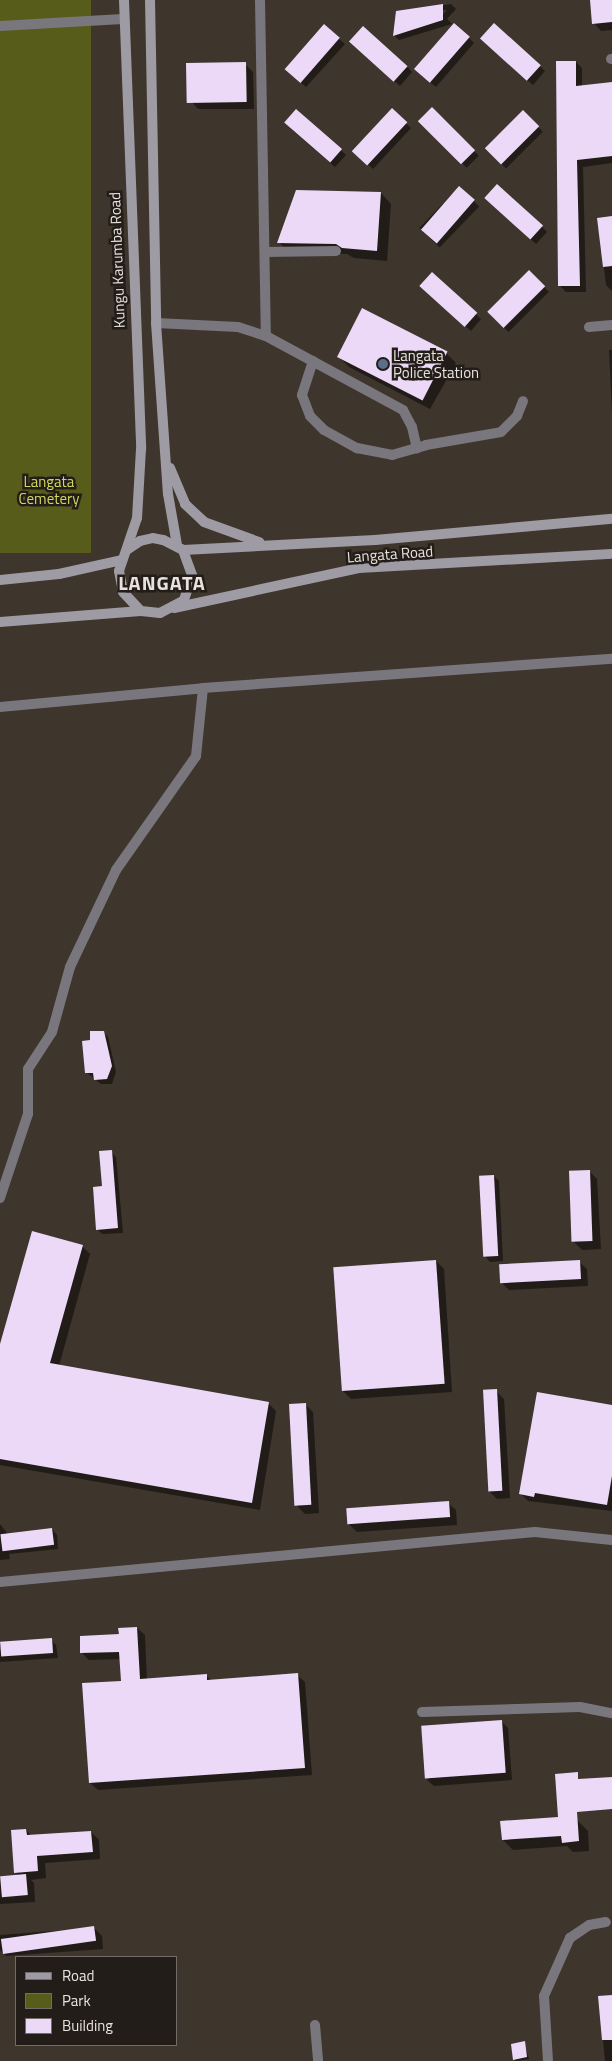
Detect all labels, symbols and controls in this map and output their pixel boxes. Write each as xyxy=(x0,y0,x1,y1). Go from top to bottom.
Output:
street label: Kungu Karumba Road xyxy=(106,192,128,328)
place label: Langata Police Station xyxy=(393,346,479,381)
marker: Langata Police Station xyxy=(377,358,389,370)
park label: Langata Cemetery xyxy=(19,472,79,507)
street label: Langata Road xyxy=(346,542,434,566)
district label: LANGATA xyxy=(117,570,207,594)
legend xyxy=(15,1956,178,2046)
text: Road xyxy=(62,1964,94,1987)
text: Park xyxy=(62,1989,91,2012)
text: Building xyxy=(62,2014,113,2037)

